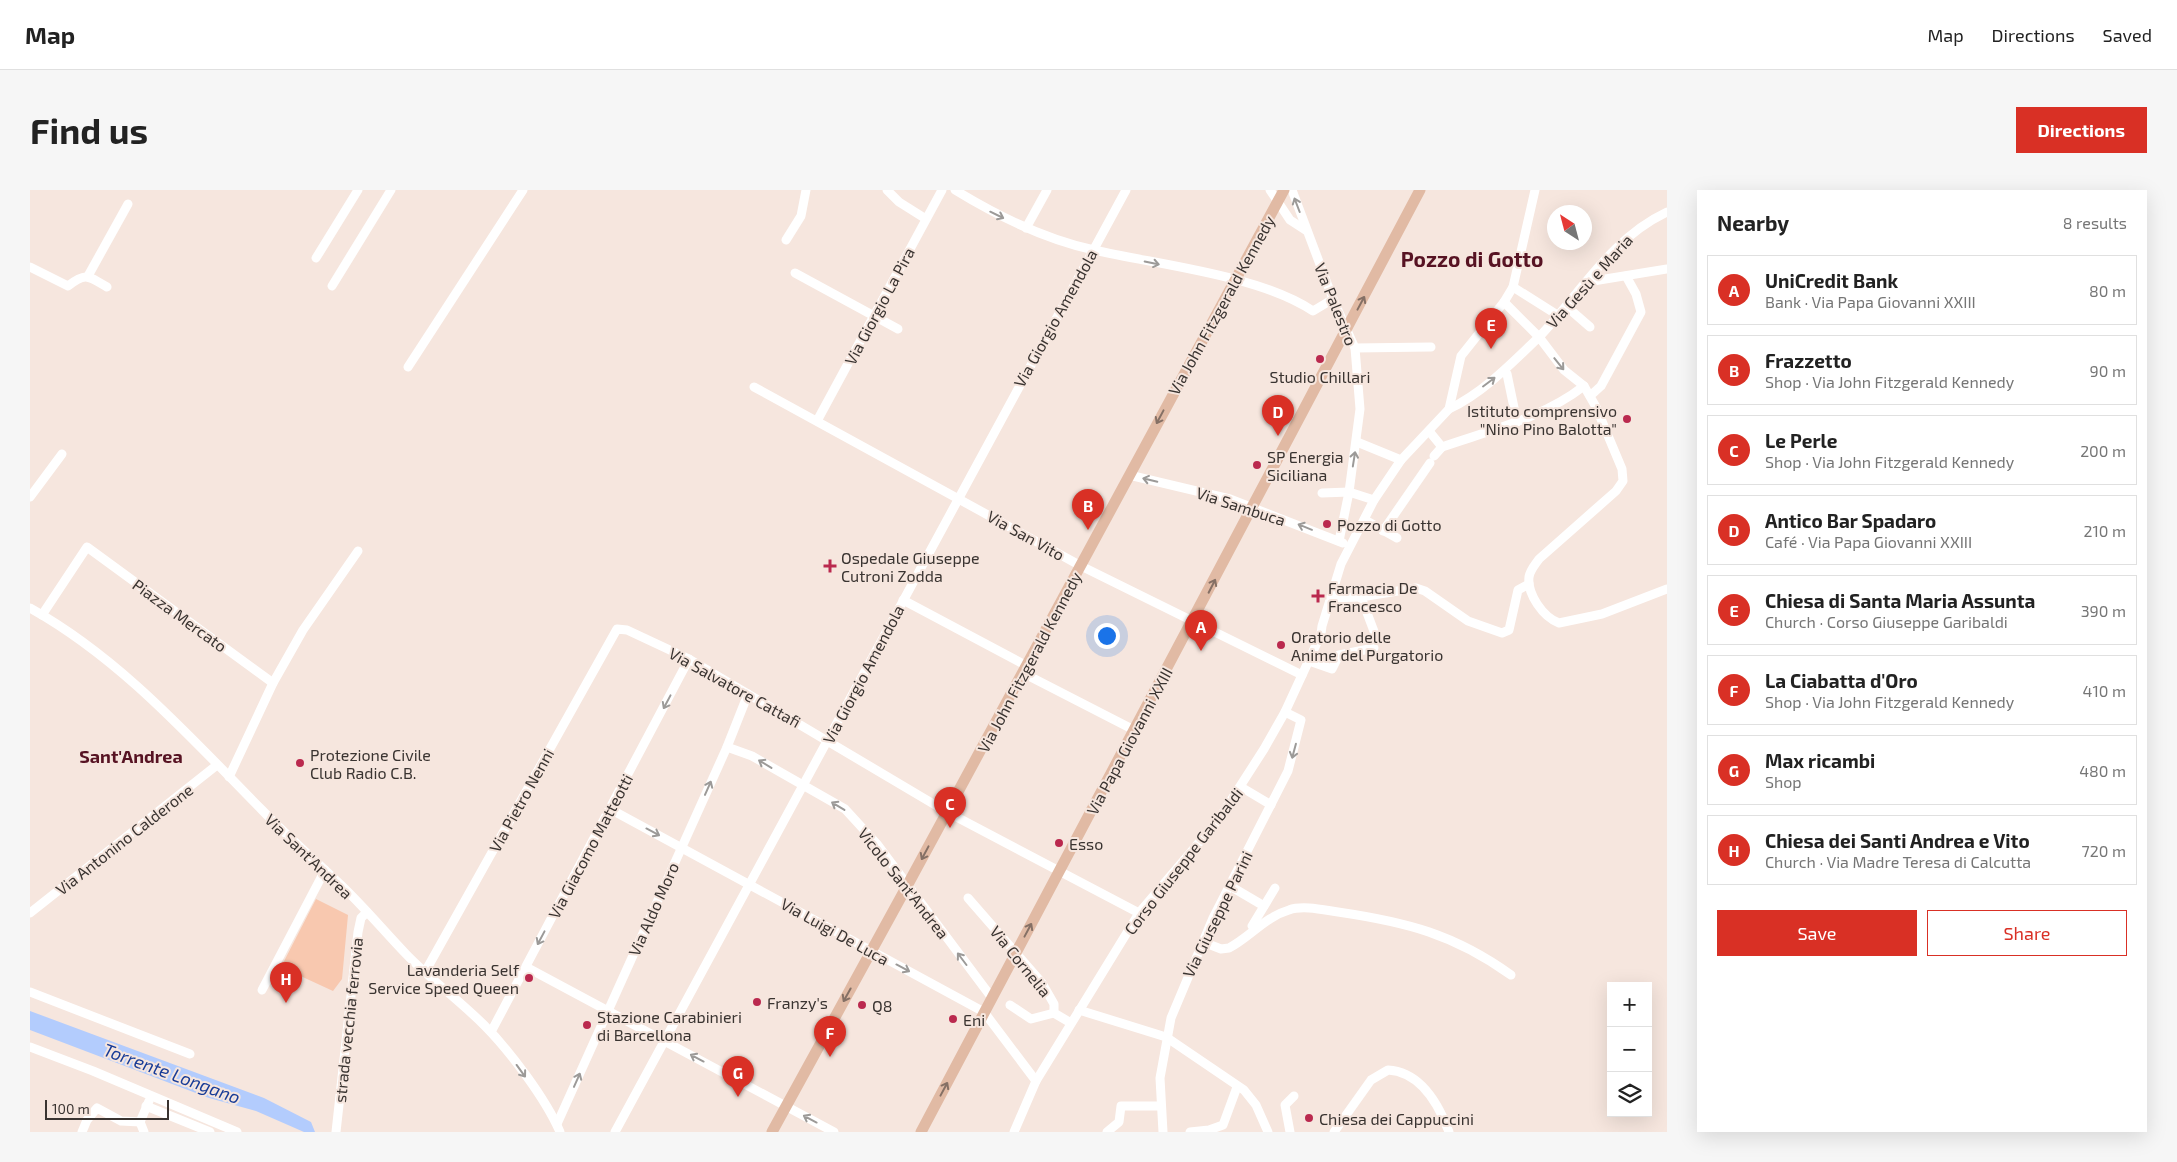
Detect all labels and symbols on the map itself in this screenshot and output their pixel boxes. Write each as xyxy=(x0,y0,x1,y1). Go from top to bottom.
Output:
one-way arrow xyxy=(1292,197,1301,213)
north arrow xyxy=(1547,205,1592,250)
one-way arrow xyxy=(989,211,1004,220)
street label: Via John Fitzgerald Kennedy xyxy=(1164,212,1279,398)
street label: Via Gesù e Maria xyxy=(1542,230,1636,332)
street label: Via Giorgio La Pira xyxy=(840,244,918,368)
street label: Via Giorgio Amendola xyxy=(1009,246,1101,390)
district label: Pozzo di Gotto xyxy=(1401,246,1543,271)
one-way arrow xyxy=(1143,258,1159,268)
street label: Via Palestro xyxy=(1311,260,1361,348)
one-way arrow xyxy=(1357,296,1366,311)
pin: E xyxy=(1475,308,1507,349)
marker: Studio Chillari xyxy=(1314,353,1326,365)
one-way arrow xyxy=(1554,357,1565,370)
place label: Studio Chillari xyxy=(1270,367,1370,386)
one-way arrow xyxy=(1482,376,1495,387)
pin: D xyxy=(1262,395,1294,436)
place label: Istituto comprensivo "Nino Pino Balotta" xyxy=(1467,401,1617,438)
one-way arrow xyxy=(1155,410,1165,425)
marker: Istituto comprensivo "Nino Pino Balotta" xyxy=(1621,413,1633,425)
place label: SP Energia Siciliana xyxy=(1267,447,1344,484)
one-way arrow xyxy=(1349,451,1359,467)
marker: SP Energia Siciliana xyxy=(1251,459,1263,471)
one-way arrow xyxy=(1142,475,1158,484)
street label: Via Sambuca xyxy=(1194,483,1288,529)
pin: B xyxy=(1072,489,1104,530)
street label: Via San Vito xyxy=(984,506,1068,564)
place label: Pozzo di Gotto xyxy=(1337,515,1441,534)
marker: Pozzo di Gotto xyxy=(1321,518,1333,530)
one-way arrow xyxy=(1298,522,1313,531)
place label: Ospedale Giuseppe Cutroni Zodda xyxy=(841,548,980,585)
marker: Ospedale Giuseppe Cutroni Zodda xyxy=(823,559,837,573)
street label: Via John Fitzgerald Kennedy xyxy=(973,568,1085,756)
street label: Piazza Mercato xyxy=(129,575,231,655)
place label: Farmacia De Francesco xyxy=(1328,578,1418,615)
one-way arrow xyxy=(1208,579,1217,594)
marker: Farmacia De Francesco xyxy=(1312,590,1324,602)
street label: Via Giorgio Amendola xyxy=(818,601,908,747)
pin: A xyxy=(1185,610,1217,651)
your location xyxy=(1094,623,1120,649)
place label: Oratorio delle Anime del Purgatorio xyxy=(1291,627,1443,664)
marker: Oratorio delle Anime del Purgatorio xyxy=(1275,639,1287,651)
street label: Via Salvatore Cattafi xyxy=(666,643,804,731)
street label: Via Papa Giovanni XXIII xyxy=(1082,664,1176,818)
one-way arrow xyxy=(661,694,671,709)
one-way arrow xyxy=(1289,742,1299,758)
district label: Sant'Andrea xyxy=(79,745,183,767)
place label: Protezione Civile Club Radio C.B. xyxy=(310,745,431,782)
street label: Via Pietro Nenni xyxy=(485,745,557,855)
marker: Protezione Civile Club Radio C.B. xyxy=(294,757,306,769)
one-way arrow xyxy=(759,758,773,768)
street label: Via Giacomo Matteotti xyxy=(544,770,636,922)
street label: Via Antonino Calderone xyxy=(52,780,196,898)
one-way arrow xyxy=(704,781,713,796)
street label: Corso Giuseppe Garibaldi xyxy=(1120,784,1246,938)
pin: C xyxy=(934,787,966,828)
one-way arrow xyxy=(832,801,846,811)
street label: Via Sant'Andrea xyxy=(261,810,357,902)
street label: Vicolo Sant'Andrea xyxy=(855,824,953,942)
one-way arrow xyxy=(645,827,660,837)
place label: Esso xyxy=(1069,834,1103,853)
marker: Esso xyxy=(1053,837,1065,849)
one-way arrow xyxy=(920,845,929,860)
street label: Via Giuseppe Parini xyxy=(1178,848,1256,980)
street label: Via Aldo Moro xyxy=(624,859,682,959)
street label: Via Luigi De Luca xyxy=(778,893,892,969)
street label: Via Cornelia xyxy=(987,922,1055,1000)
one-way arrow xyxy=(1023,922,1033,937)
one-way arrow xyxy=(536,931,546,946)
street label: strada vecchia ferrovia xyxy=(330,937,366,1103)
one-way arrow xyxy=(957,953,968,966)
place label: Lavanderia Self Service Speed Queen xyxy=(368,960,520,998)
pin: H xyxy=(270,962,302,1003)
one-way arrow xyxy=(895,964,910,974)
marker: Lavanderia Self Service Speed Queen xyxy=(523,972,535,984)
one-way arrow xyxy=(842,988,852,1003)
place label: Franzy's xyxy=(767,993,828,1012)
marker: Franzy's xyxy=(751,996,763,1008)
place label: Q8 xyxy=(872,996,892,1016)
marker: Q8 xyxy=(856,999,868,1011)
place label: Stazione Carabinieri di Barcellona xyxy=(597,1007,742,1044)
place label: Eni xyxy=(963,1010,985,1029)
marker: Eni xyxy=(947,1013,959,1025)
pin: F xyxy=(814,1016,846,1057)
marker: Stazione Carabinieri di Barcellona xyxy=(581,1019,593,1031)
water label: Torrente Longano xyxy=(101,1038,243,1108)
one-way arrow xyxy=(690,1053,705,1062)
pin: G xyxy=(722,1056,754,1097)
one-way arrow xyxy=(516,1064,526,1078)
one-way arrow xyxy=(572,1073,582,1088)
one-way arrow xyxy=(940,1082,949,1097)
scale bar xyxy=(45,1097,169,1120)
place label: Chiesa dei Cappuccini xyxy=(1319,1109,1474,1128)
marker: Chiesa dei Cappuccini xyxy=(1303,1112,1315,1124)
one-way arrow xyxy=(803,1114,818,1123)

